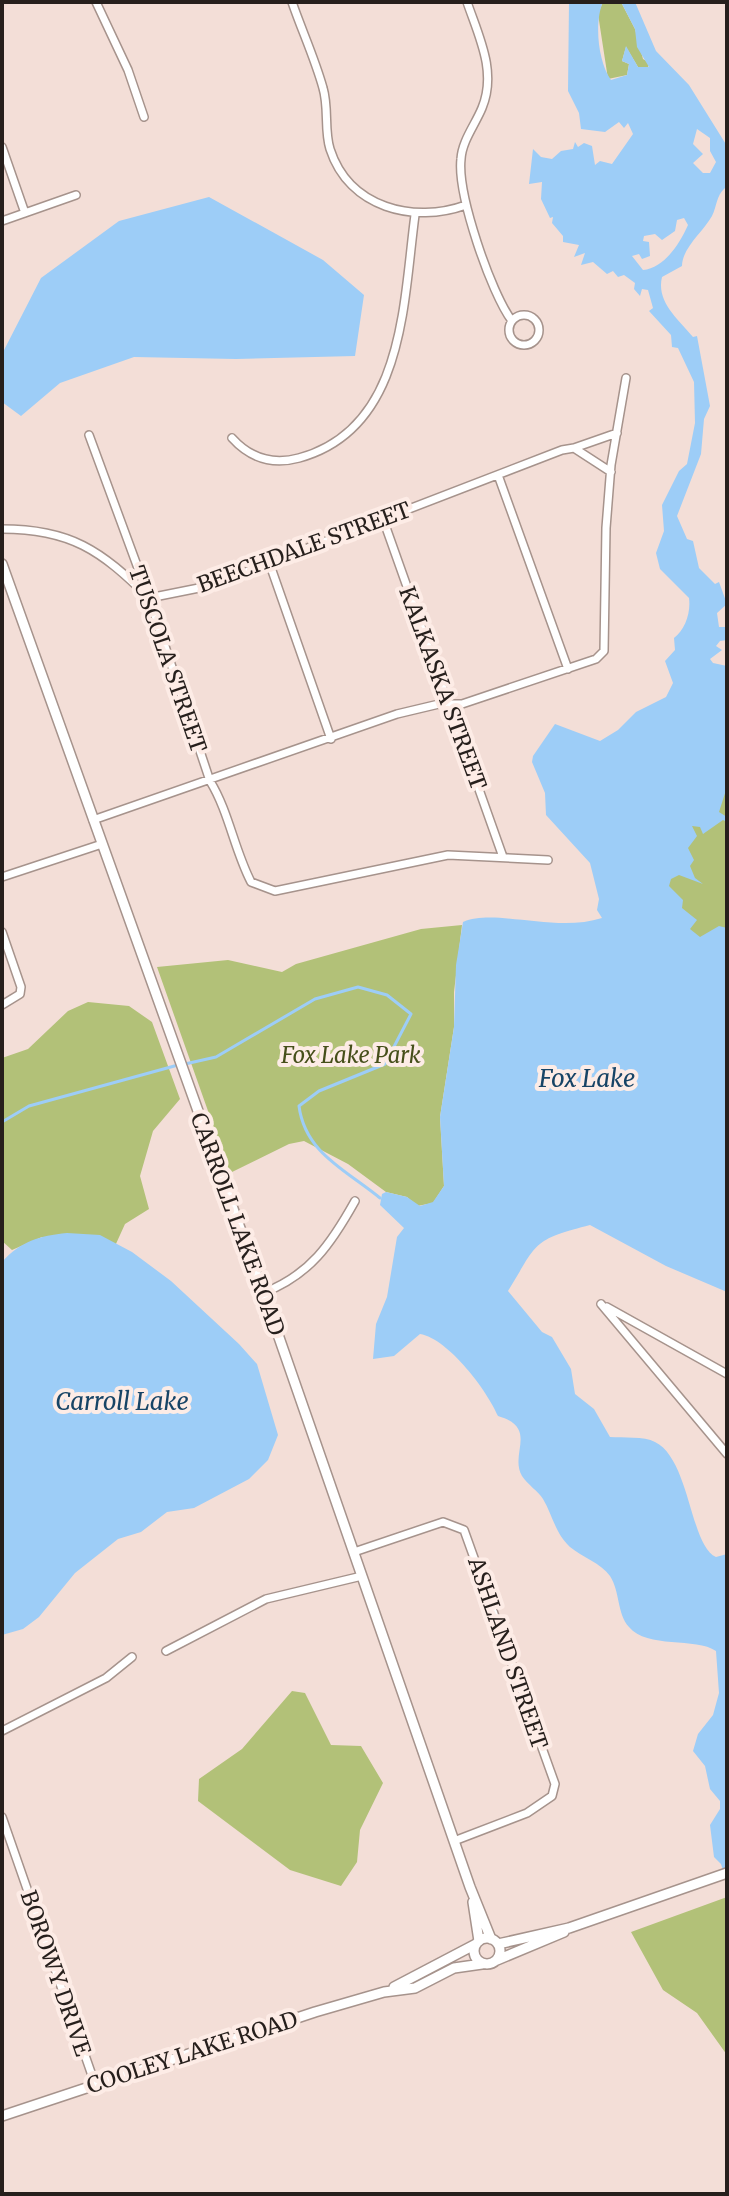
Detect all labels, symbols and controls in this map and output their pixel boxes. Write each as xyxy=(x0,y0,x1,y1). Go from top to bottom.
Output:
street label: BEECHDALE STREET xyxy=(193,495,415,599)
street label: TUSCOLA STREET xyxy=(123,562,213,756)
street label: KALKASKA STREET xyxy=(393,582,493,794)
park label: Fox Lake Park xyxy=(280,1041,421,1069)
water label: Fox Lake xyxy=(538,1063,635,1094)
street label: CARROLL LAKE ROAD xyxy=(185,1109,291,1339)
water label: Carroll Lake xyxy=(55,1386,189,1417)
street label: ASHLAND STREET xyxy=(462,1552,554,1753)
street label: BOROWY DRIVE xyxy=(15,1887,97,2059)
street label: COOLEY LAKE ROAD xyxy=(83,2005,301,2099)

